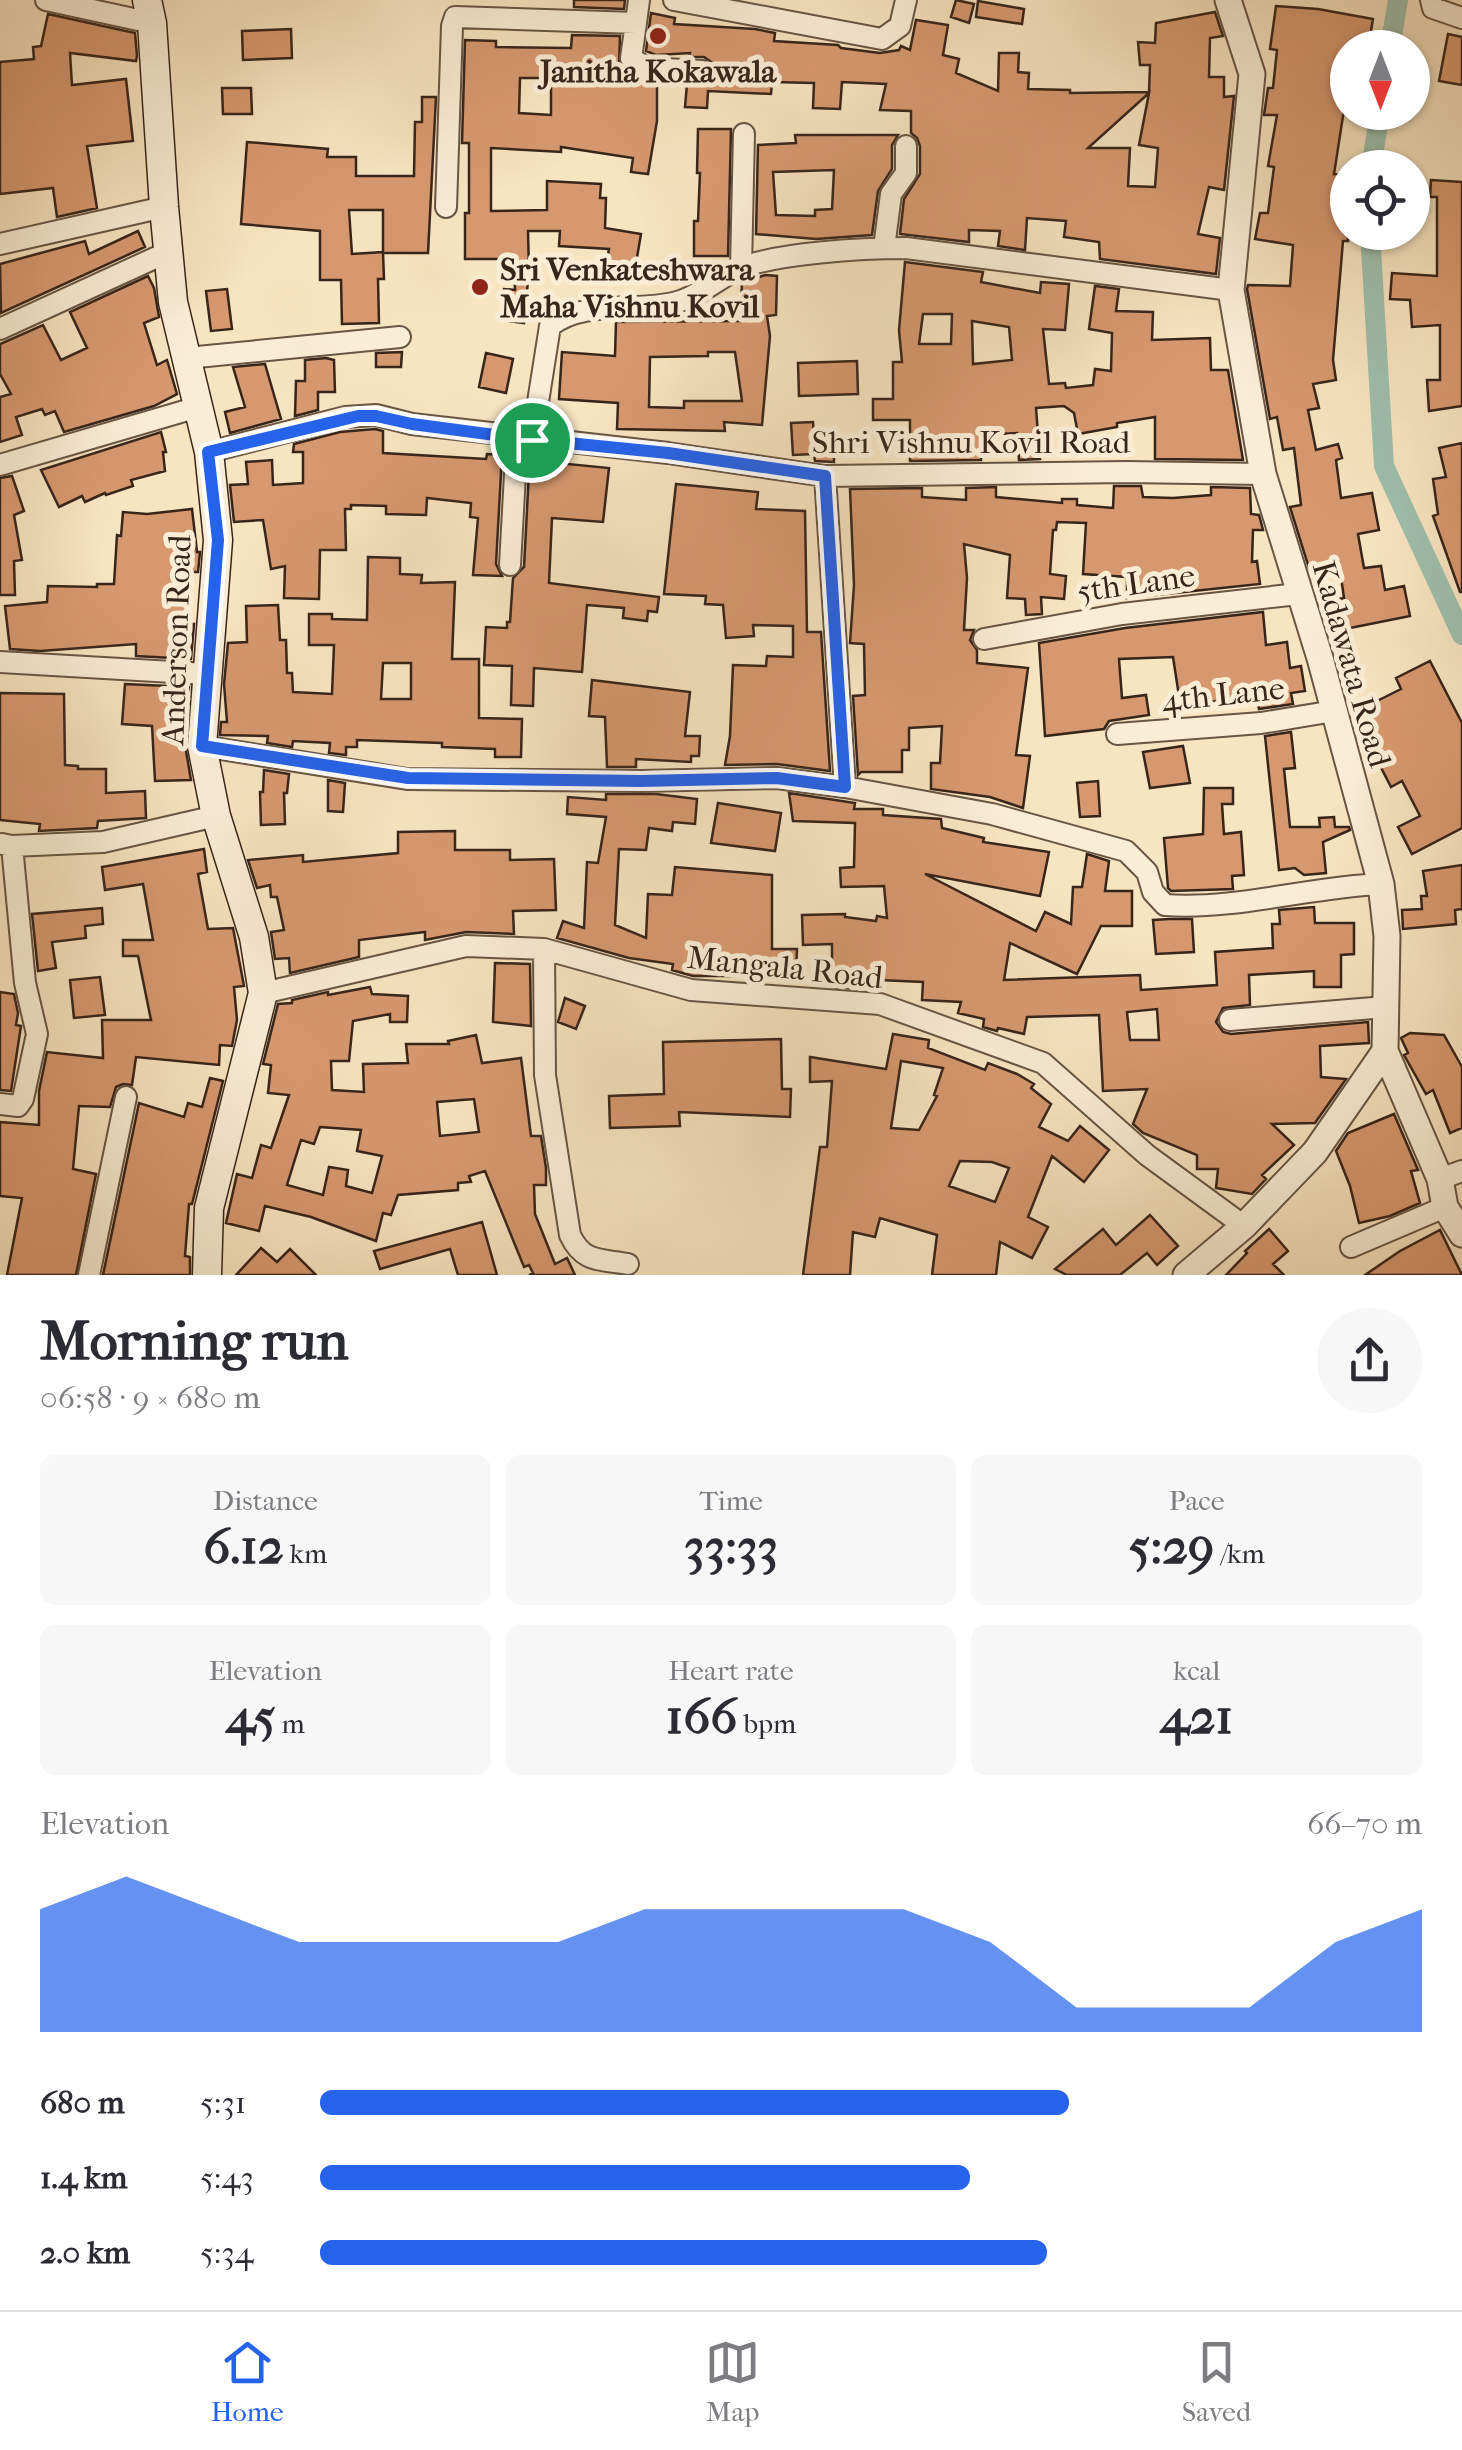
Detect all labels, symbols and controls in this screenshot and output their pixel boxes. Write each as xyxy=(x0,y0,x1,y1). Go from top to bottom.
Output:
marker: Janitha Kokawala xyxy=(647,25,669,47)
north arrow xyxy=(1330,30,1430,130)
map controls xyxy=(1330,30,1430,250)
place label: Janitha Kokawala xyxy=(537,53,777,90)
button: locate xyxy=(1330,150,1430,250)
place label: Sri Venkateshwara Maha Vishnu Kovil xyxy=(500,251,760,325)
marker: Sri Venkateshwara Maha Vishnu Kovil xyxy=(469,276,491,298)
pin xyxy=(490,398,575,483)
icon: arrive xyxy=(505,413,560,468)
street label: Shri Vishnu Kovil Road xyxy=(812,424,1131,461)
street label: Anderson Road xyxy=(154,534,199,748)
street label: 5th Lane xyxy=(1075,557,1197,610)
street label: Kadawata Road xyxy=(1304,557,1399,772)
street label: 4th Lane xyxy=(1160,670,1287,719)
street label: Mangala Road xyxy=(685,939,885,996)
button: share xyxy=(1317,1308,1422,1413)
text: Morning run xyxy=(40,1309,348,1373)
text: 06:58 · 9 × 680 m xyxy=(40,1379,260,1416)
text: Distance xyxy=(213,1484,318,1517)
text: Time xyxy=(699,1484,763,1517)
text: Pace xyxy=(1169,1484,1225,1517)
text: 6.12 xyxy=(203,1517,284,1576)
text: 33:33 xyxy=(684,1517,778,1576)
text: 5:29 xyxy=(1129,1517,1214,1576)
text: km xyxy=(284,1537,327,1570)
text: /km xyxy=(1214,1537,1265,1570)
text: Elevation xyxy=(209,1654,322,1687)
text: Heart rate xyxy=(668,1654,794,1687)
text: kcal xyxy=(1173,1654,1220,1687)
text: 45 xyxy=(226,1687,276,1746)
text: 166 xyxy=(666,1687,737,1746)
text: 421 xyxy=(1160,1687,1233,1746)
text: m xyxy=(276,1707,305,1740)
text: bpm xyxy=(737,1707,796,1740)
text: Elevation xyxy=(40,1805,169,1842)
text: 66–70 m xyxy=(1307,1805,1422,1842)
text: 680 m xyxy=(40,2084,125,2121)
text: 5:31 xyxy=(200,2084,246,2121)
text: 1.4 km xyxy=(40,2159,127,2196)
text: 5:43 xyxy=(200,2159,254,2196)
text: 2.0 km xyxy=(40,2234,130,2271)
text: 5:34 xyxy=(200,2234,254,2271)
tab: Home xyxy=(211,2335,284,2428)
tab: Map xyxy=(705,2335,760,2428)
tab: Saved xyxy=(1182,2335,1251,2428)

